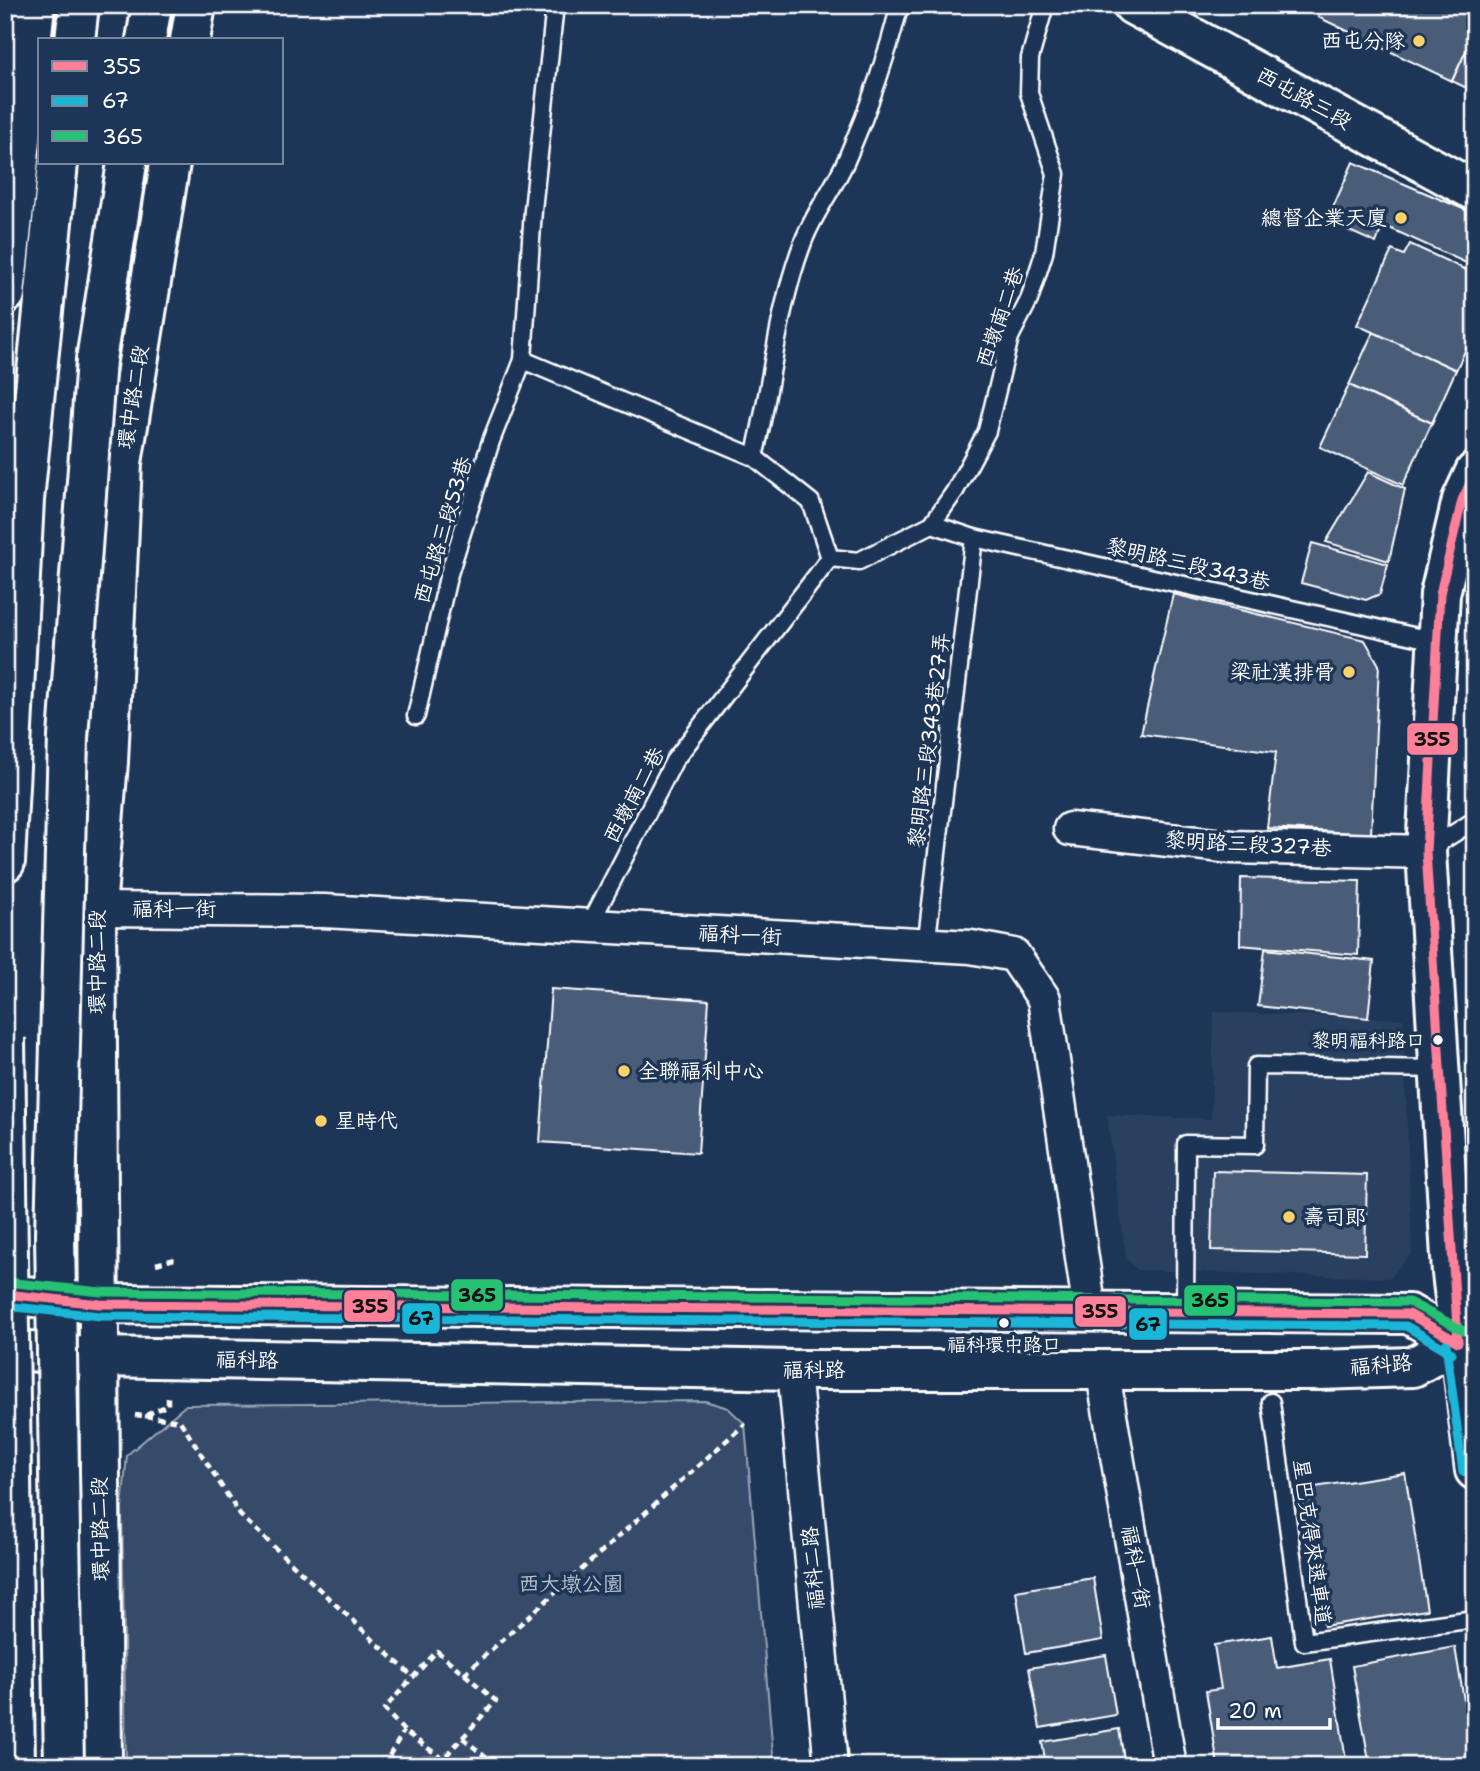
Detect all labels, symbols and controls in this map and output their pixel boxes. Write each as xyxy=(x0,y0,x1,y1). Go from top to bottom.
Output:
place label: 西屯分隊 xyxy=(1321,27,1405,55)
marker: 西屯分隊 xyxy=(1411,33,1427,49)
legend xyxy=(38,38,284,164)
text: 355 xyxy=(102,53,141,81)
street label: 西屯路三段 xyxy=(1251,60,1357,136)
text: 67 xyxy=(102,87,129,115)
text: 365 xyxy=(102,123,143,151)
place label: 總督企業天廈 xyxy=(1261,204,1387,232)
marker: 總督企業天廈 xyxy=(1393,210,1409,226)
street label: 西墩南二巷 xyxy=(970,263,1030,371)
street label: 環中路二段 xyxy=(111,343,155,451)
street label: 西屯路三段53巷 xyxy=(407,453,479,607)
street label: 黎明路三段343巷 xyxy=(1103,531,1273,597)
street label: 黎明路三段343巷27弄 xyxy=(902,631,956,849)
place label: 梁社漢排骨 xyxy=(1230,658,1335,686)
marker: 梁社漢排骨 xyxy=(1341,664,1357,680)
line badge: 355 xyxy=(1406,722,1459,756)
text: 355 xyxy=(1414,727,1450,752)
street label: 西墩南二巷 xyxy=(597,742,671,848)
street label: 黎明路三段327巷 xyxy=(1164,826,1332,862)
street label: 福科一街 xyxy=(132,895,216,923)
street label: 環中路二段 xyxy=(83,910,111,1015)
street label: 福科一街 xyxy=(697,919,783,951)
place label: 黎明福科路口 xyxy=(1311,1028,1425,1053)
marker: 黎明福科路口 xyxy=(1431,1033,1445,1047)
place label: 全聯福利中心 xyxy=(638,1057,764,1085)
marker: 全聯福利中心 xyxy=(616,1063,632,1079)
place label: 星時代 xyxy=(335,1107,398,1135)
marker: 星時代 xyxy=(313,1113,329,1129)
place label: 壽司郎 xyxy=(1303,1203,1366,1231)
marker: 壽司郎 xyxy=(1281,1209,1297,1225)
line badge: 365 xyxy=(450,1278,504,1312)
text: 365 xyxy=(458,1283,496,1308)
line badge: 365 xyxy=(1183,1284,1236,1317)
text: 365 xyxy=(1191,1288,1229,1313)
line badge: 355 xyxy=(343,1289,396,1323)
text: 355 xyxy=(352,1294,388,1319)
line badge: 355 xyxy=(1074,1295,1127,1328)
text: 355 xyxy=(1082,1299,1118,1324)
line badge: 67 xyxy=(401,1302,441,1335)
text: 67 xyxy=(408,1306,434,1331)
line badge: 67 xyxy=(1128,1307,1168,1341)
text: 67 xyxy=(1135,1312,1161,1337)
marker: 福科環中路口 xyxy=(997,1316,1011,1330)
place label: 福科環中路口 xyxy=(947,1332,1061,1357)
street label: 福科路 xyxy=(215,1345,279,1375)
street label: 福科路 xyxy=(1348,1348,1414,1382)
street label: 福科路 xyxy=(783,1356,846,1384)
street label: 星巴克得來速車道 xyxy=(1286,1457,1338,1627)
street label: 環中路二段 xyxy=(85,1476,115,1582)
street label: 福科一街 xyxy=(1115,1523,1157,1611)
street label: 福科二路 xyxy=(795,1525,831,1611)
park label: 西大墩公園 xyxy=(519,1570,624,1598)
scale bar xyxy=(1218,1687,1330,1731)
text: 20 m xyxy=(1228,1697,1282,1725)

